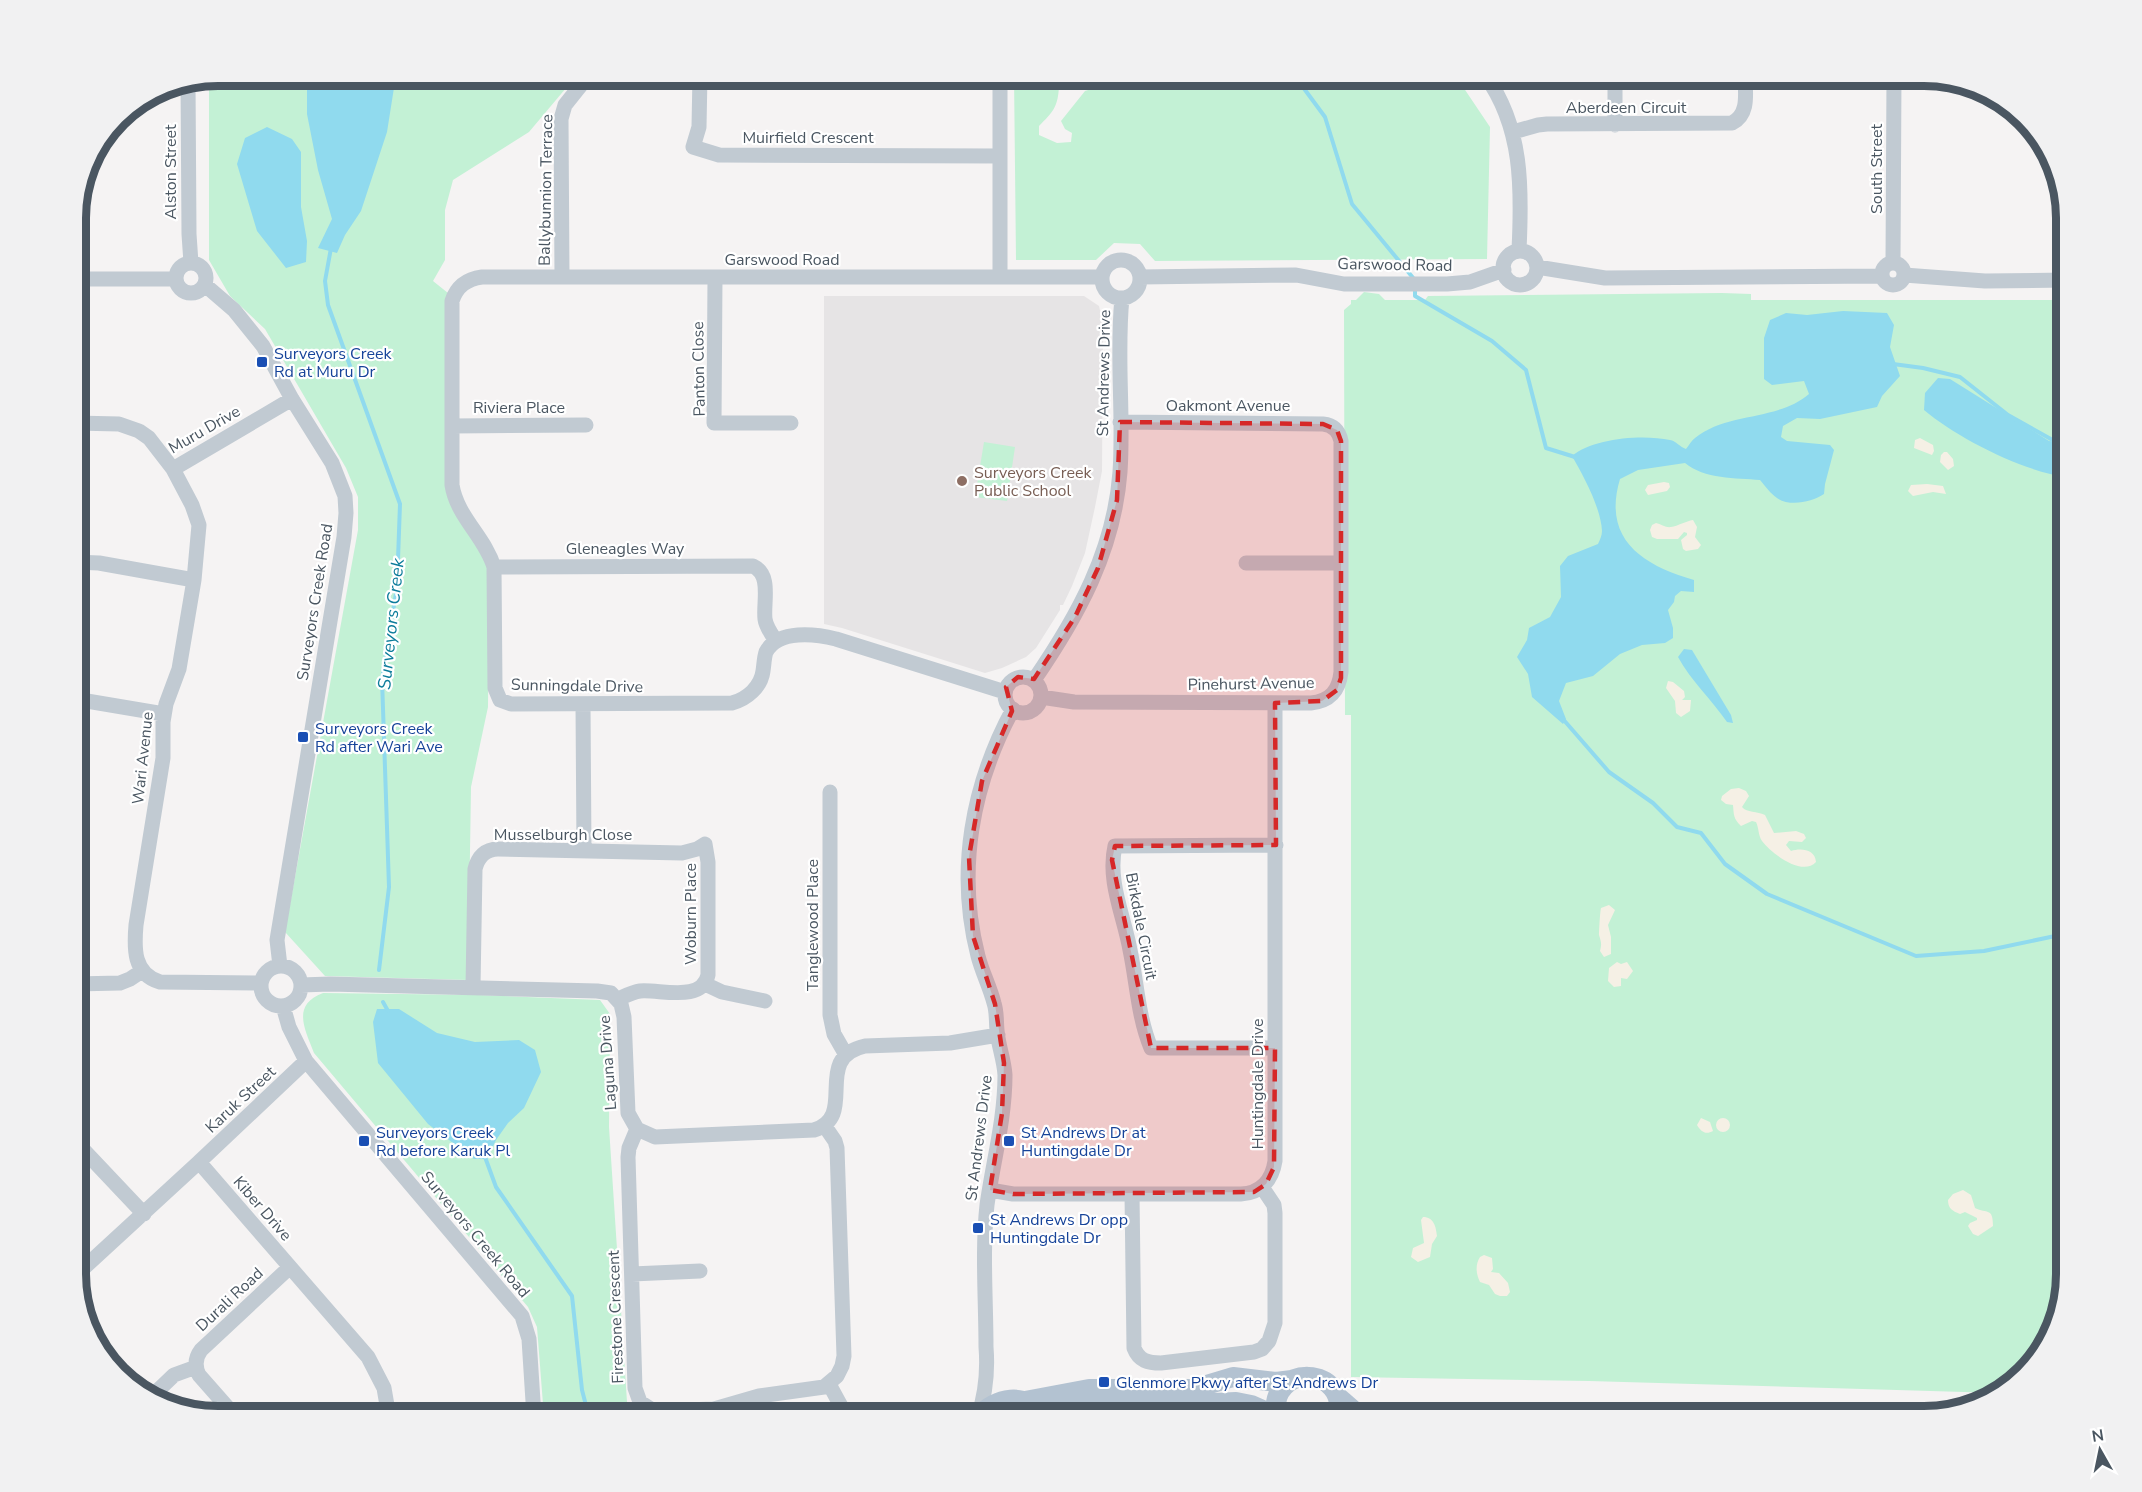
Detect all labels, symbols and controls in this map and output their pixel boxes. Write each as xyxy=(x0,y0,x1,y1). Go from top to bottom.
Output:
street label: Aberdeen Circuit xyxy=(1566,97,1687,119)
street label: Ballybunnion Terrace xyxy=(534,114,558,266)
street label: Alston Street xyxy=(160,124,182,220)
street label: South Street xyxy=(1866,124,1888,214)
street label: Muirfield Crescent xyxy=(742,127,874,149)
street label: Garswood Road xyxy=(724,249,840,271)
street label: Garswood Road xyxy=(1337,253,1453,277)
street label: St Andrews Drive xyxy=(1092,309,1116,437)
street label: Panton Close xyxy=(687,321,711,417)
place label: Surveyors Creek Rd at Muru Dr xyxy=(274,343,392,383)
marker: Surveyors Creek Rd at Muru Dr xyxy=(255,355,269,369)
street label: Oakmont Avenue xyxy=(1166,395,1290,417)
street label: Riviera Place xyxy=(473,397,565,419)
street label: Muru Drive xyxy=(165,400,244,459)
place label: Surveyors Creek Public School xyxy=(974,462,1092,502)
marker: Surveyors Creek Public School xyxy=(955,474,969,488)
street label: Surveyors Creek Road xyxy=(292,522,338,682)
street label: Gleneagles Way xyxy=(566,538,685,560)
water label: Surveyors Creek xyxy=(372,556,410,691)
street label: Pinehurst Avenue xyxy=(1187,672,1315,696)
street label: Sunningdale Drive xyxy=(511,674,643,698)
street label: Wari Avenue xyxy=(127,711,159,806)
place label: Surveyors Creek Rd after Wari Ave xyxy=(315,718,443,758)
marker: Surveyors Creek Rd after Wari Ave xyxy=(296,730,310,744)
street label: Musselburgh Close xyxy=(494,824,632,846)
street label: Tanglewood Place xyxy=(802,859,824,991)
street label: Woburn Place xyxy=(680,863,702,965)
street label: Birkdale Circuit xyxy=(1120,871,1162,982)
street label: Laguna Drive xyxy=(594,1015,622,1111)
street label: Huntingdale Drive xyxy=(1247,1018,1269,1150)
street label: Karuk Street xyxy=(201,1061,281,1138)
street label: St Andrews Drive xyxy=(960,1074,998,1202)
place label: Surveyors Creek Rd before Karuk Pl xyxy=(376,1122,510,1162)
place label: St Andrews Dr at Huntingdale Dr xyxy=(1021,1122,1146,1162)
marker: Surveyors Creek Rd before Karuk Pl xyxy=(357,1134,371,1148)
marker: St Andrews Dr at Huntingdale Dr xyxy=(1002,1134,1016,1148)
street label: Surveyors Creek Road xyxy=(416,1167,535,1303)
street label: Kiber Drive xyxy=(228,1171,297,1246)
place label: St Andrews Dr opp Huntingdale Dr xyxy=(990,1209,1128,1249)
marker: St Andrews Dr opp Huntingdale Dr xyxy=(971,1221,985,1235)
street label: Firestone Crescent xyxy=(603,1250,629,1384)
street label: Durali Road xyxy=(191,1263,268,1337)
place label: Glenmore Pkwy after St Andrews Dr xyxy=(1116,1372,1379,1394)
marker: Glenmore Pkwy after St Andrews Dr xyxy=(1097,1375,1111,1389)
north arrow xyxy=(2070,1420,2130,1480)
text: N xyxy=(2090,1424,2105,1448)

